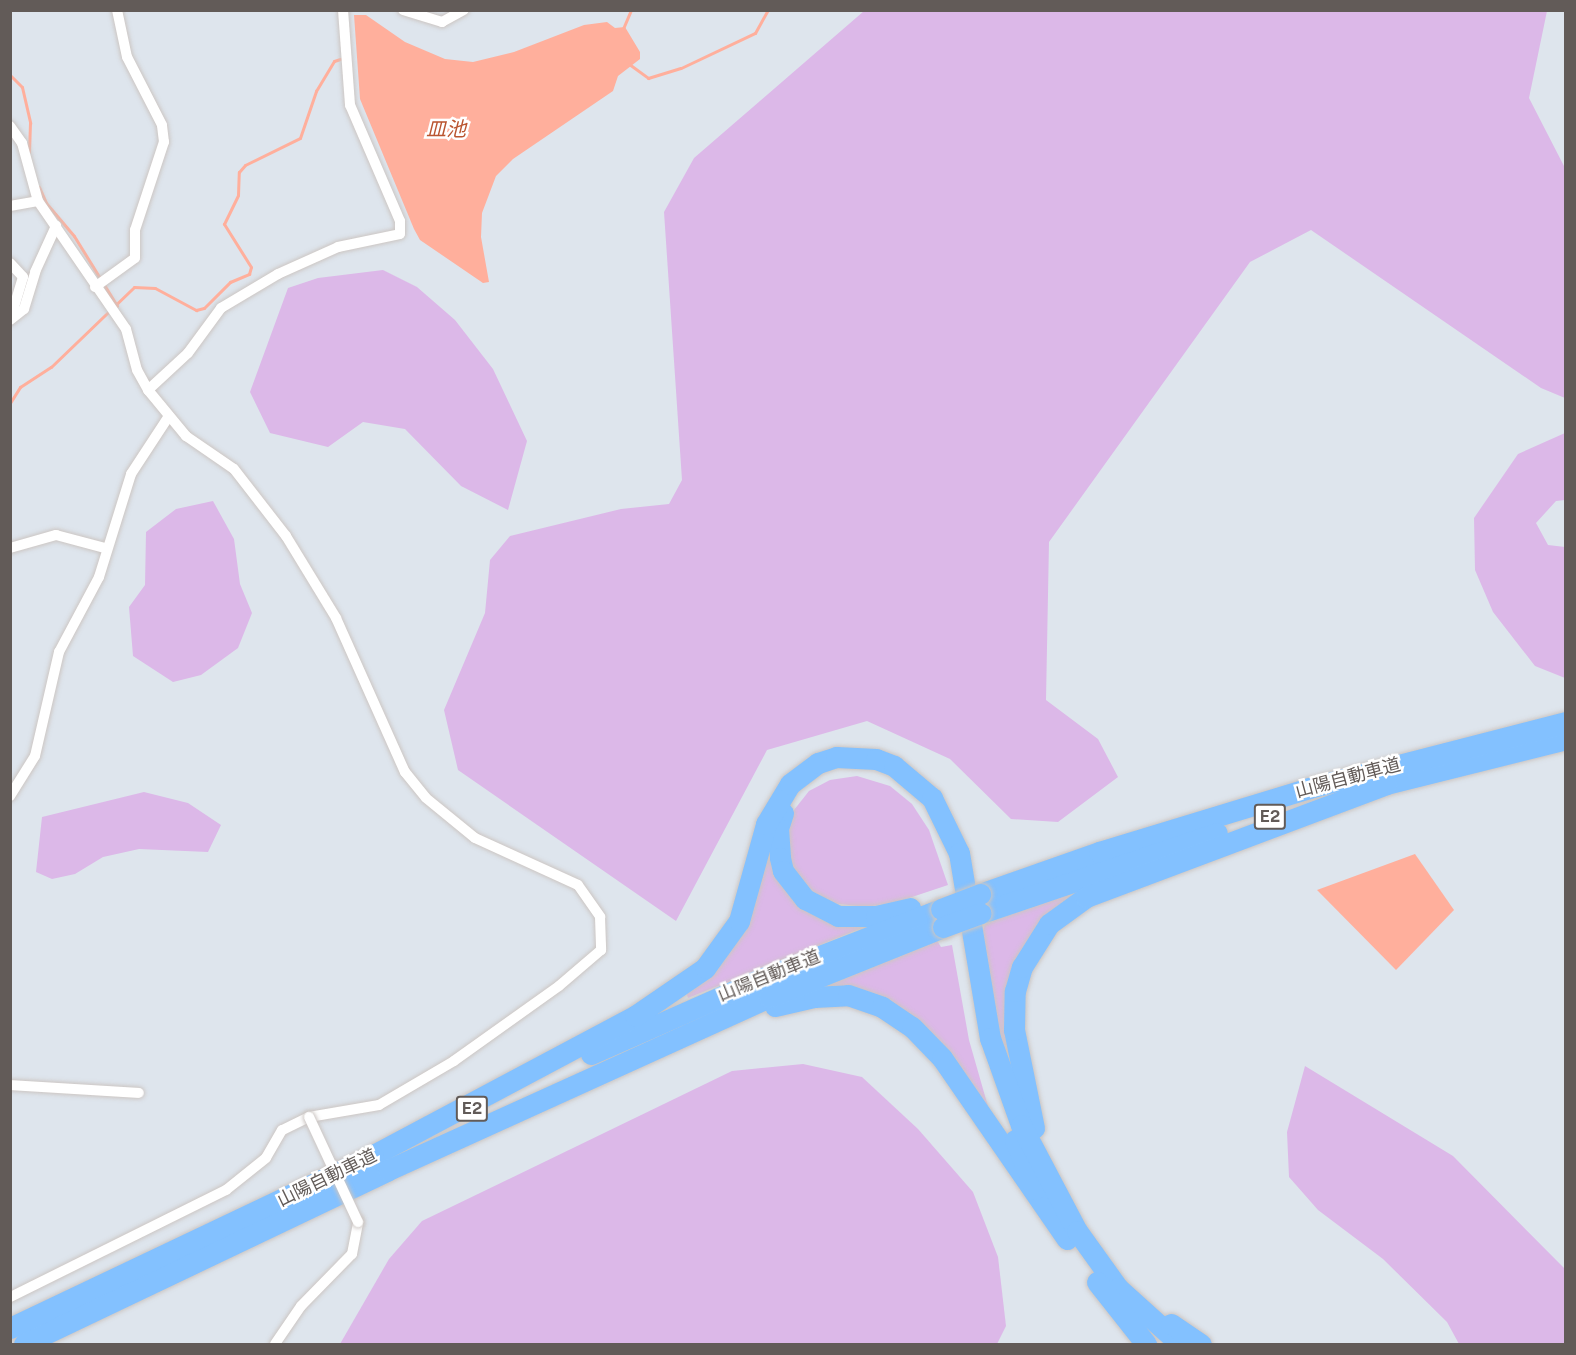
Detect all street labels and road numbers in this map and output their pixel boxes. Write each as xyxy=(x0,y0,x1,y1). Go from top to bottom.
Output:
street label: 山陽自動車道 xyxy=(1293,754,1403,802)
road number: E2 xyxy=(1254,804,1286,830)
street label: 山陽自動車道 xyxy=(715,946,823,1006)
road number: E2 xyxy=(456,1096,488,1122)
street label: 山陽自動車道 xyxy=(274,1145,380,1211)

